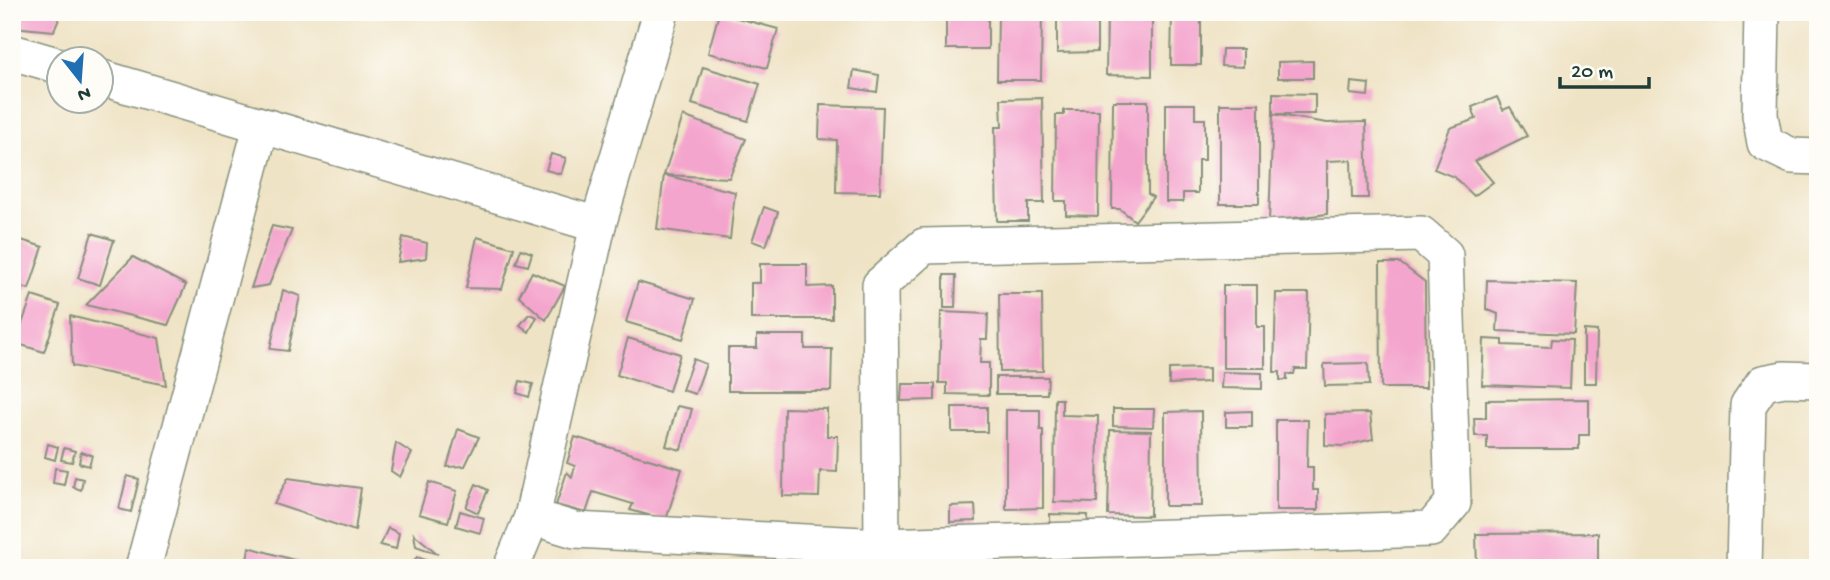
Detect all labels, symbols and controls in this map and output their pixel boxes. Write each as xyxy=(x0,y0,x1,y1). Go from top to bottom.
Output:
north arrow xyxy=(46,46,116,116)
scale bar xyxy=(1560,46,1650,90)
text: 20 m xyxy=(1571,61,1613,86)
text: N xyxy=(75,80,93,106)

